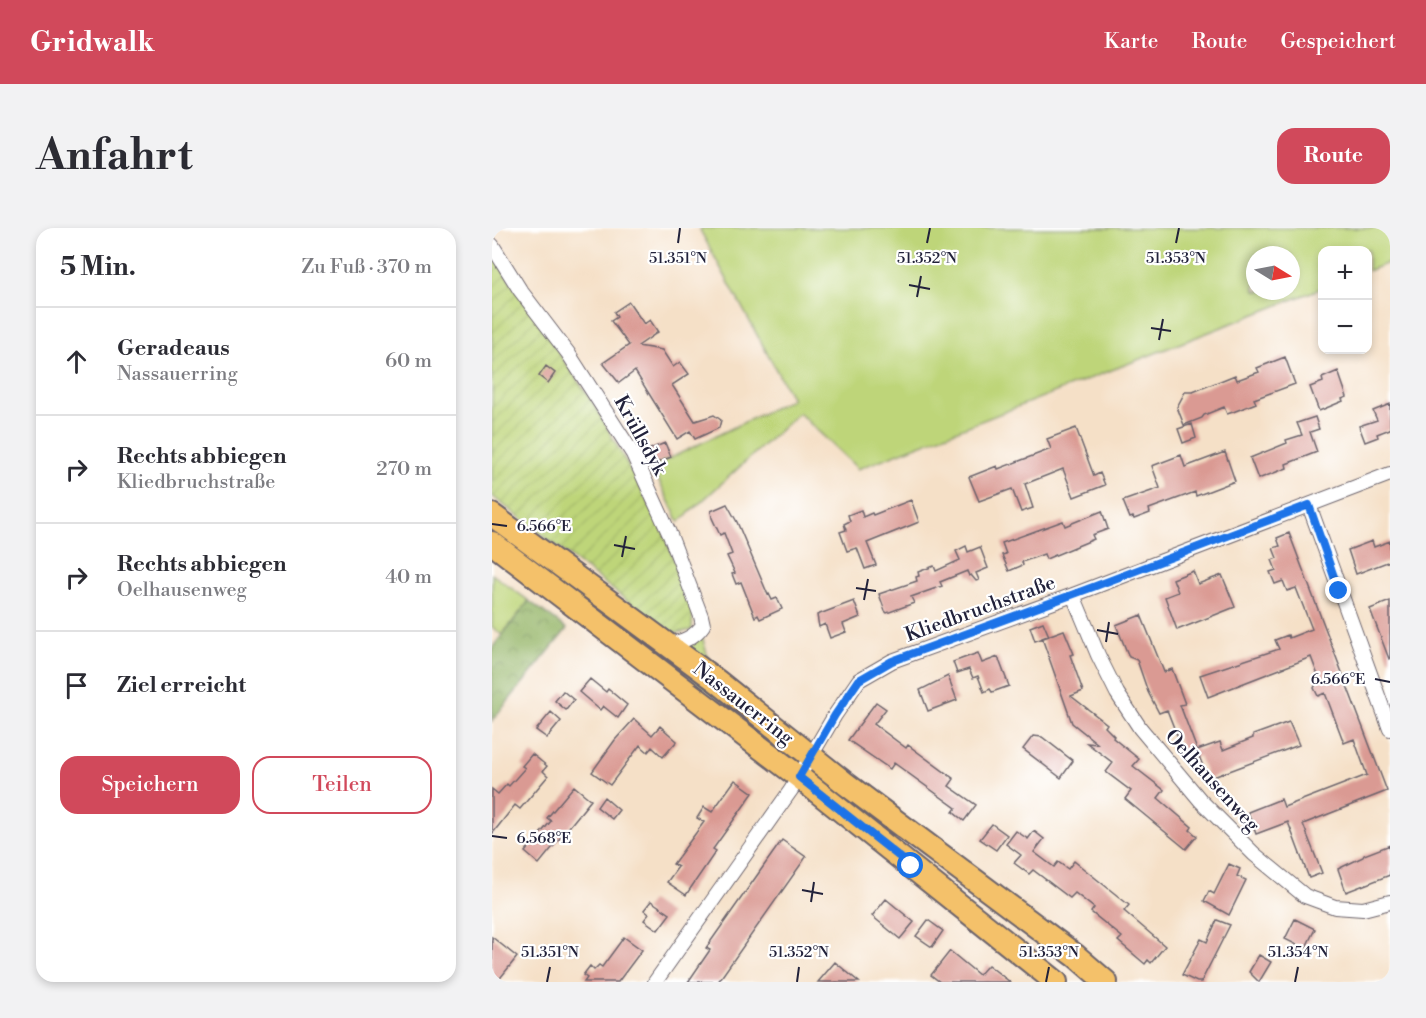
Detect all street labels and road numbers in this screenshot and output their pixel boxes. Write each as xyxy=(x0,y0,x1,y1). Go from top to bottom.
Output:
street label: Krüllsdyk xyxy=(608,391,673,481)
street label: Kliedbruchstraße xyxy=(902,571,1059,648)
street label: Nassauerring xyxy=(688,657,799,752)
street label: Oelhausenweg xyxy=(1159,724,1265,838)

